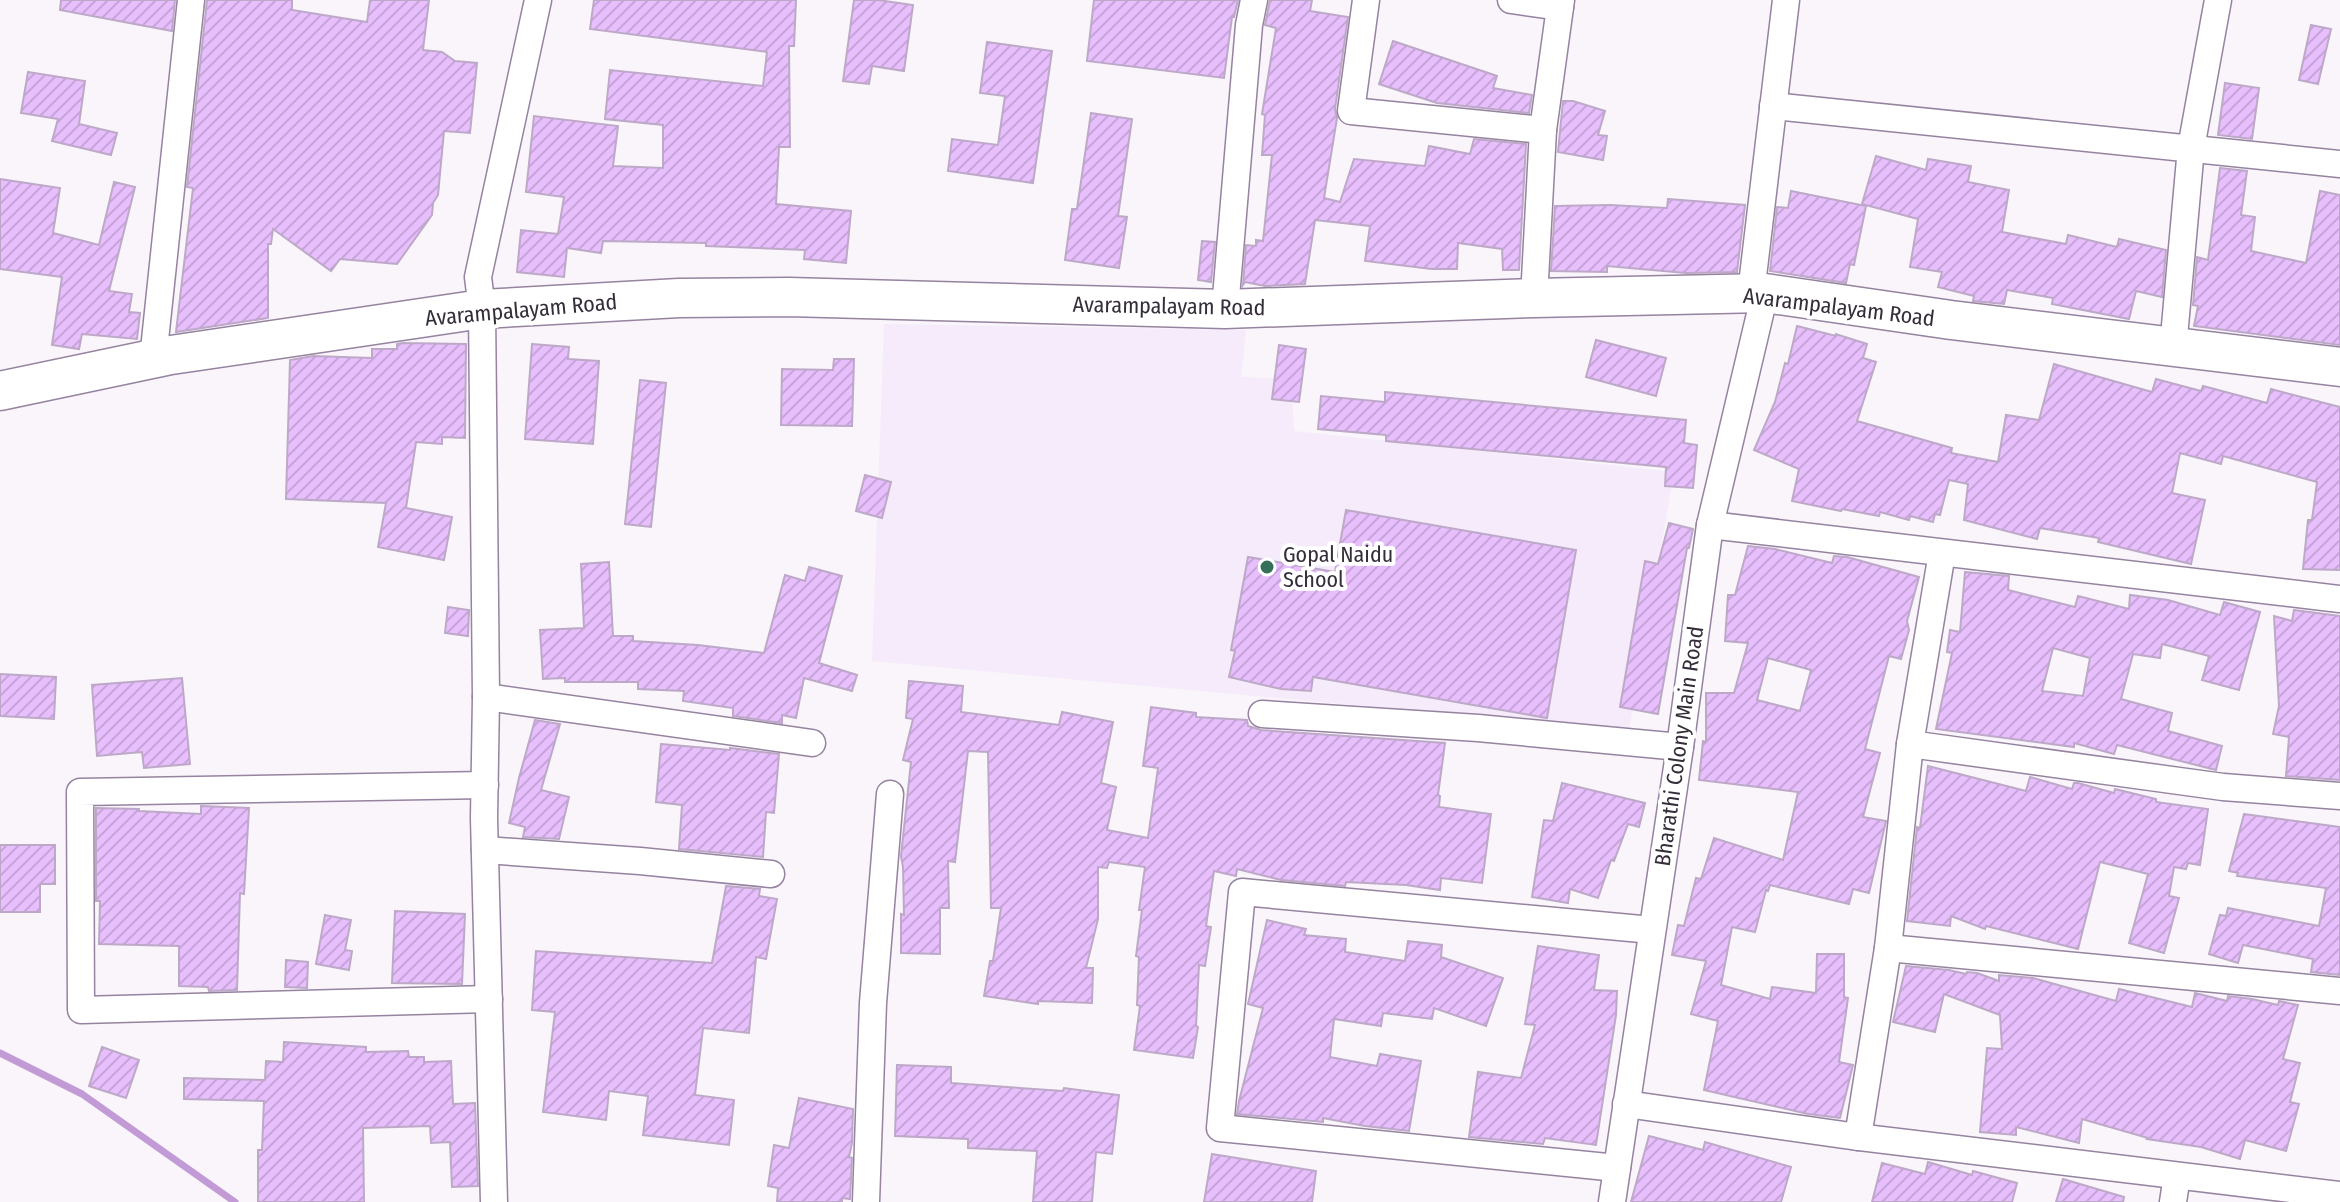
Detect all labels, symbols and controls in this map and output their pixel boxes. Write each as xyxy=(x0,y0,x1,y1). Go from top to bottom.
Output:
street label: Avarampalayam Road xyxy=(1742,282,1936,332)
street label: Avarampalayam Road xyxy=(424,288,618,332)
street label: Avarampalayam Road xyxy=(1072,291,1266,321)
place label: Gopal Naidu School xyxy=(1283,541,1393,593)
marker: Gopal Naidu School xyxy=(1258,558,1276,576)
street label: Bharathi Colony Main Road xyxy=(1649,624,1709,868)

